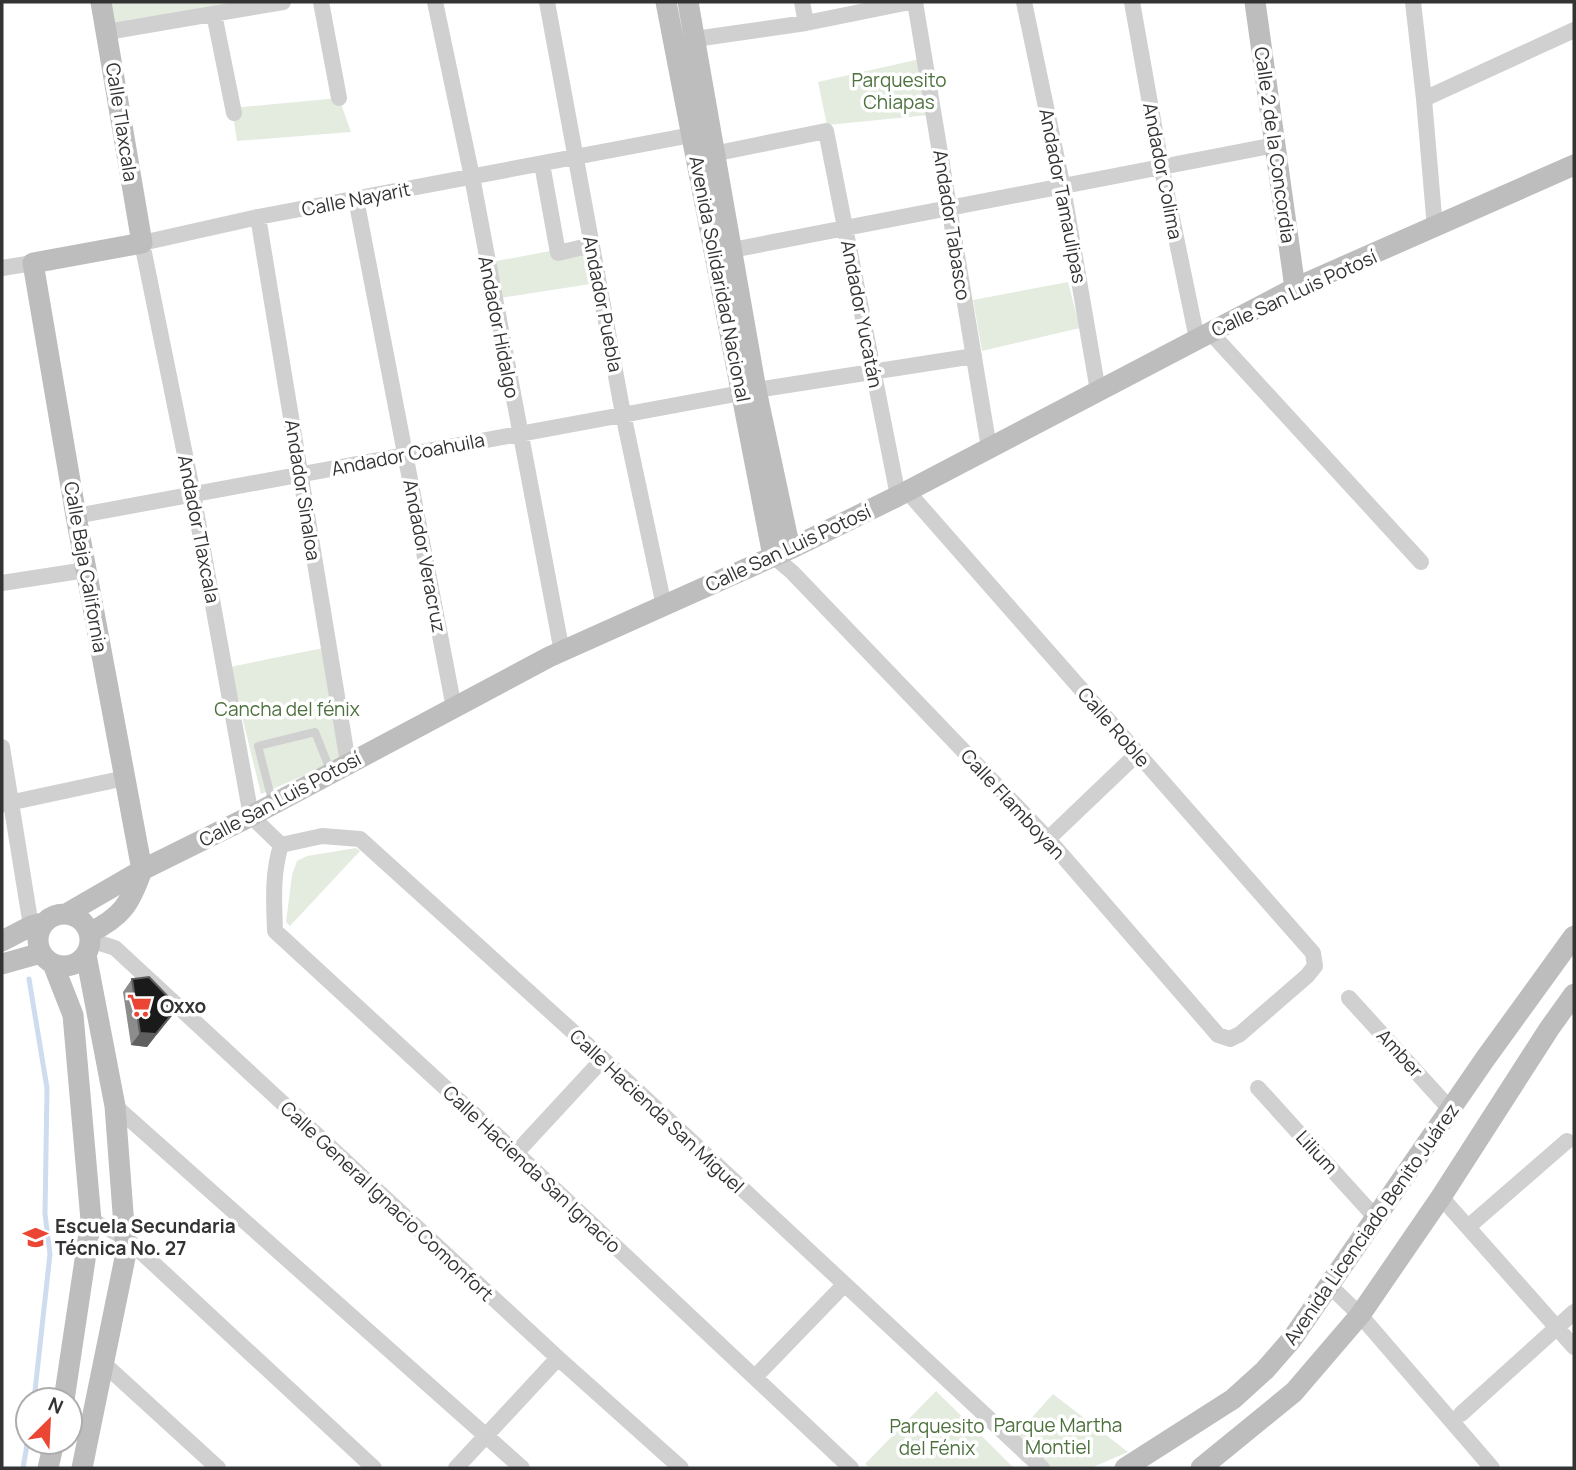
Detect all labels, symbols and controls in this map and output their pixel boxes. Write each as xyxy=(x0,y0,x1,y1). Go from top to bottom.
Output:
street label: Calle 2 de la Concordia xyxy=(1248,45,1302,245)
street label: Calle Tlaxcala xyxy=(100,61,144,183)
park label: Parquesito Chiapas xyxy=(852,67,946,115)
street label: Andador Colima xyxy=(1137,100,1189,242)
street label: Andador Tamaulipas xyxy=(1033,106,1093,286)
street label: Andador Tabasco xyxy=(927,148,977,302)
street label: Avenida Solidaridad Nacional xyxy=(683,154,757,404)
street label: Calle Nayarit xyxy=(300,176,412,222)
street label: Andador Puebla xyxy=(577,234,629,374)
street label: Andador Yucatán xyxy=(835,238,889,390)
street label: Calle San Luis Potosí xyxy=(1207,243,1381,343)
street label: Andador Hidalgo xyxy=(472,254,526,400)
street label: Andador Sinaloa xyxy=(279,418,327,562)
street label: Andador Coahuila xyxy=(329,426,487,482)
street label: Andador Tlaxcala xyxy=(172,453,226,605)
street label: Andador Veracruz xyxy=(397,477,453,635)
street label: Calle Baja California xyxy=(58,480,114,654)
street label: Calle San Luis Potosí xyxy=(701,498,875,598)
street label: Calle Roble xyxy=(1072,682,1156,772)
park label: Cancha del fénix xyxy=(214,696,360,722)
street label: Calle Flamboyan xyxy=(955,743,1071,865)
street label: Calle San Luis Potosí xyxy=(194,745,366,853)
supermarket icon: Oxxo xyxy=(126,992,154,1020)
place label: Oxxo xyxy=(160,993,206,1019)
street label: Calle Hacienda San Miguel xyxy=(564,1023,750,1199)
street label: Amber xyxy=(1371,1023,1429,1083)
street label: Calle Hacienda San Ignacio xyxy=(437,1079,627,1259)
street label: Calle General Ignacio Comonfort xyxy=(275,1095,499,1307)
street label: Avenida Licenciado Benito Juárez xyxy=(1277,1098,1465,1350)
street label: Lilium xyxy=(1290,1125,1344,1179)
place label: Escuela Secundaria Técnica No. 27 xyxy=(55,1213,236,1261)
school or university icon: Escuela Secundaria Técnica No. 27 xyxy=(21,1223,49,1251)
north arrow xyxy=(14,1386,84,1456)
text: N xyxy=(44,1391,67,1420)
park label: Parque Martha Montiel xyxy=(994,1412,1122,1460)
park label: Parquesito del Fénix xyxy=(890,1413,984,1461)

